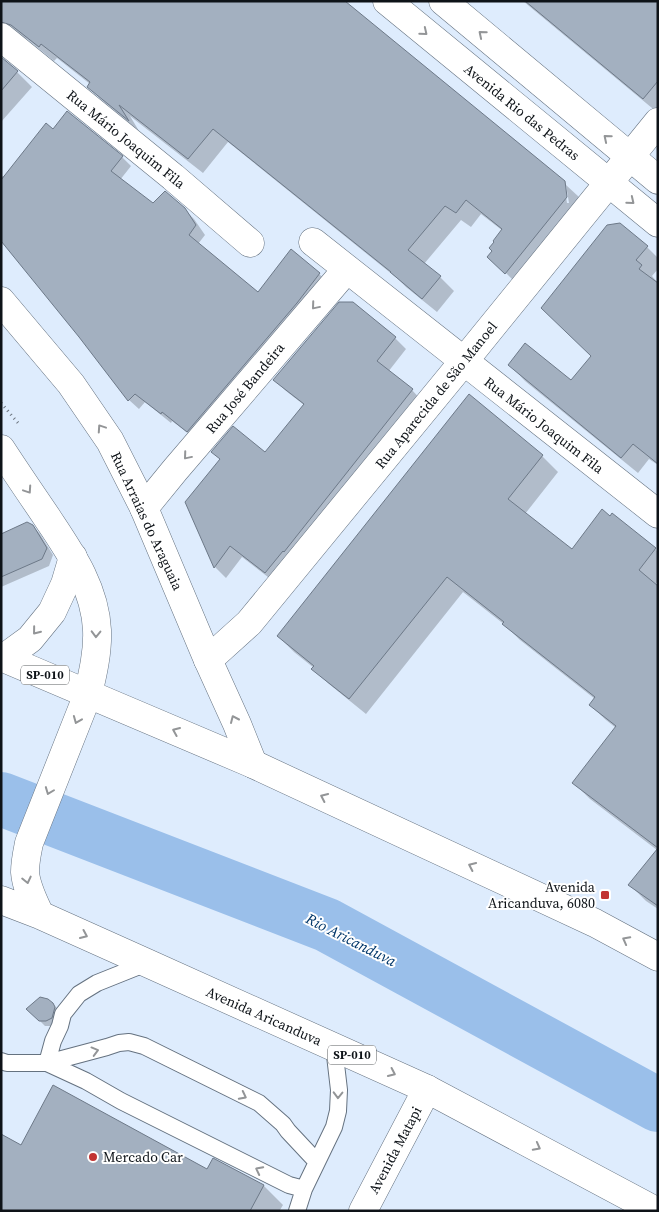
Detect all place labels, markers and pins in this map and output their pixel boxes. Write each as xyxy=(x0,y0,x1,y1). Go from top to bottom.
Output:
place label: Avenida Aricanduva, 6080 xyxy=(488,877,596,913)
marker: Avenida Aricanduva, 6080 xyxy=(599,889,611,901)
place label: Mercado Car xyxy=(103,1147,183,1167)
marker: Mercado Car xyxy=(87,1151,99,1163)

